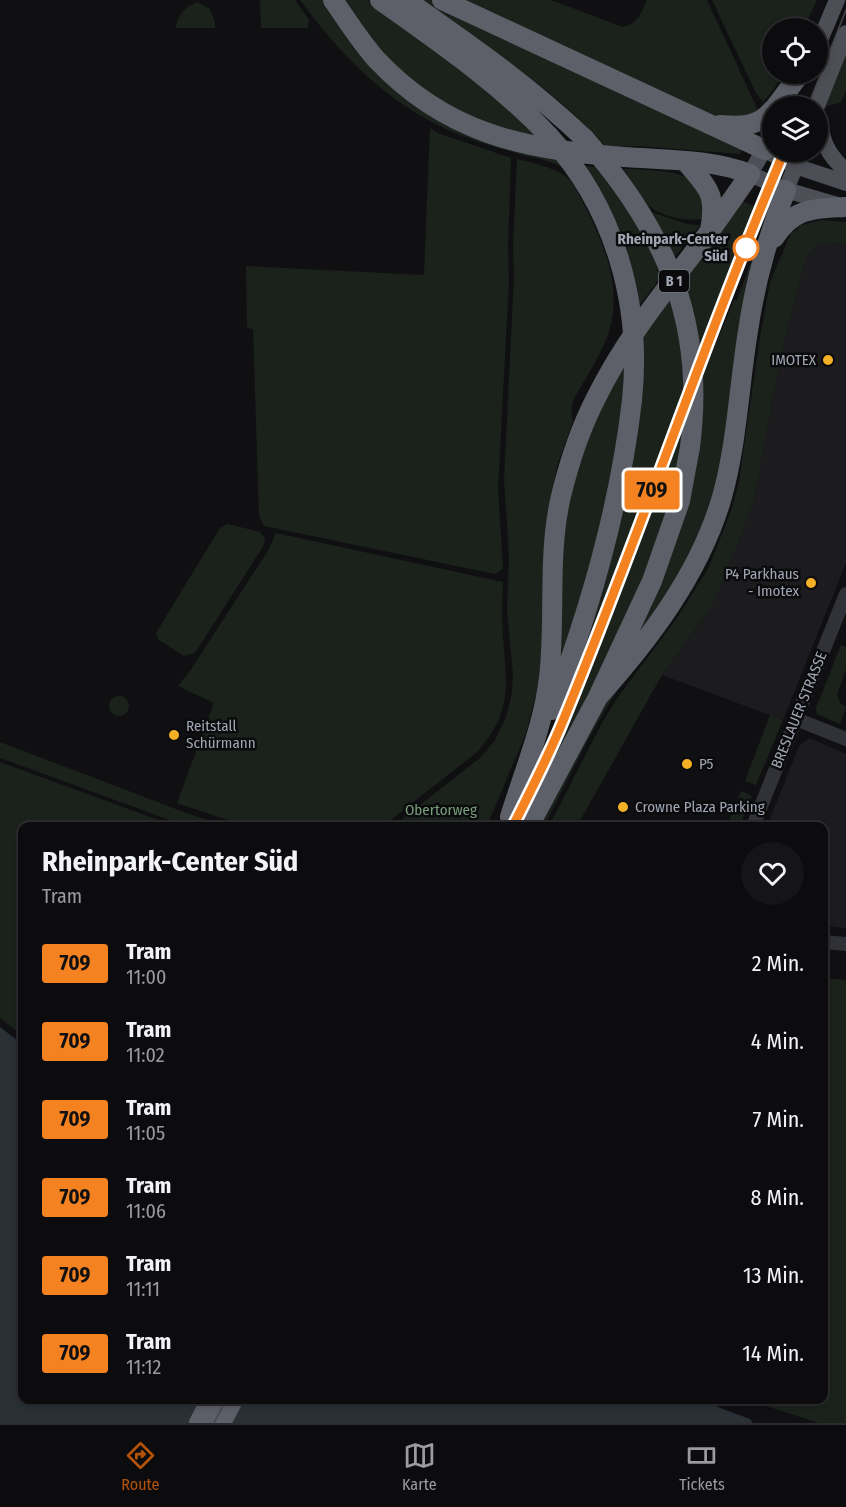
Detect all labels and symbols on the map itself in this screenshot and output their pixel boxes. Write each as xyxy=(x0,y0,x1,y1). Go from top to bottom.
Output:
place label: Rheinpark-Center Süd xyxy=(618,230,729,265)
marker: Rheinpark-Center Süd xyxy=(733,235,759,261)
road number: B 1 xyxy=(659,270,689,292)
place label: IMOTEX xyxy=(771,351,817,369)
marker: IMOTEX xyxy=(821,353,835,367)
line badge: 709 xyxy=(618,470,686,510)
place label: P4 Parkhaus - Imotex xyxy=(725,565,799,600)
marker: P4 Parkhaus - Imotex xyxy=(804,576,818,590)
street label: BRESLAUER STRASSE xyxy=(767,649,831,771)
place label: Reitstall Schürmann xyxy=(186,717,256,752)
marker: Reitstall Schürmann xyxy=(167,728,181,742)
place label: P5 xyxy=(699,755,714,773)
marker: P5 xyxy=(680,757,694,771)
place label: Crowne Plaza Parking xyxy=(635,798,765,816)
marker: Crowne Plaza Parking xyxy=(616,800,630,814)
park label: Obertorweg xyxy=(405,801,477,819)

